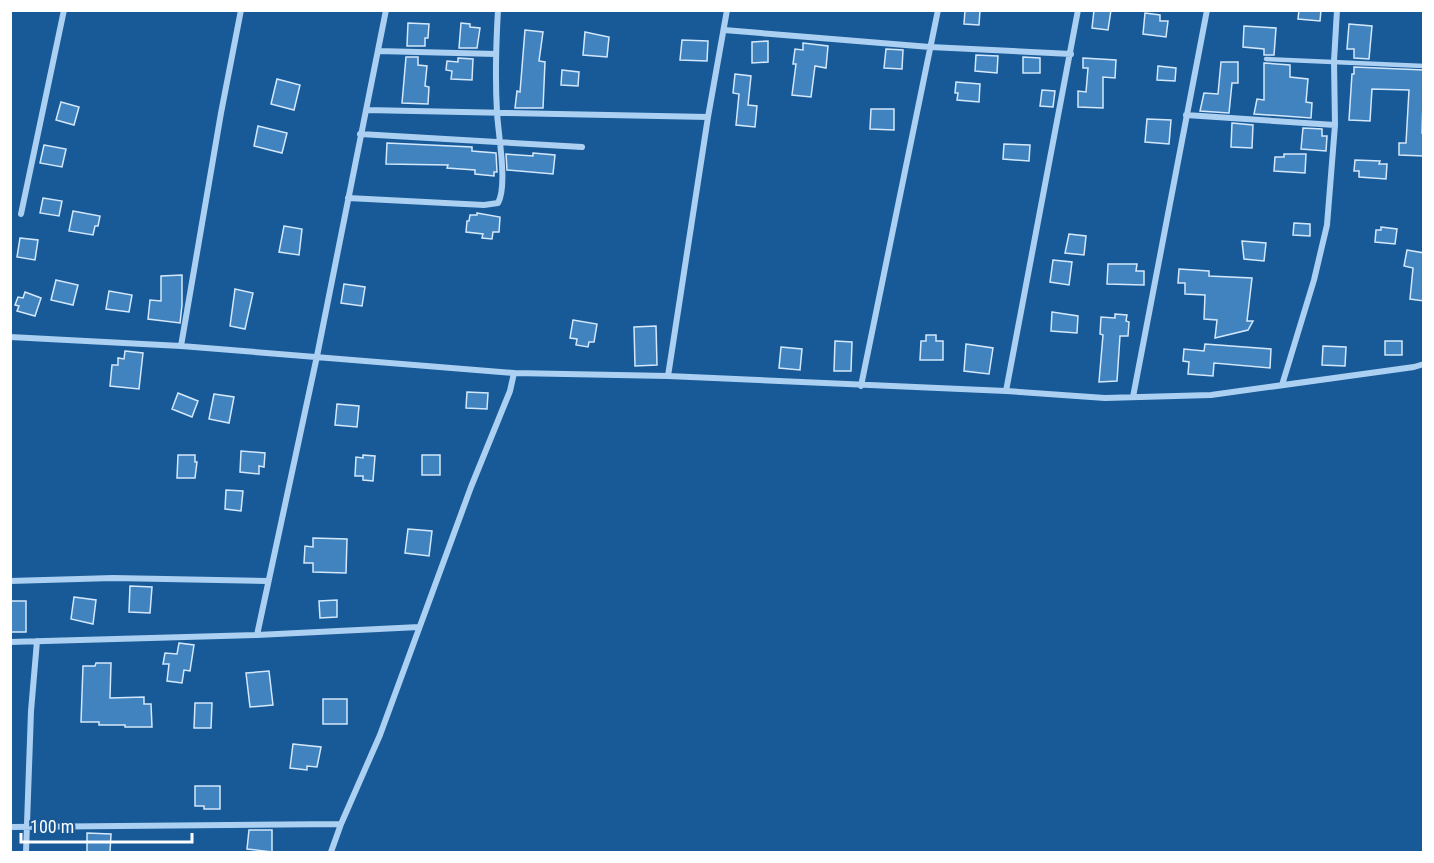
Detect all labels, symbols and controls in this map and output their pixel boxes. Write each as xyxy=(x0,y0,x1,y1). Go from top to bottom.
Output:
scale bar xyxy=(21,806,192,844)
text: 100 m xyxy=(30,816,74,837)

